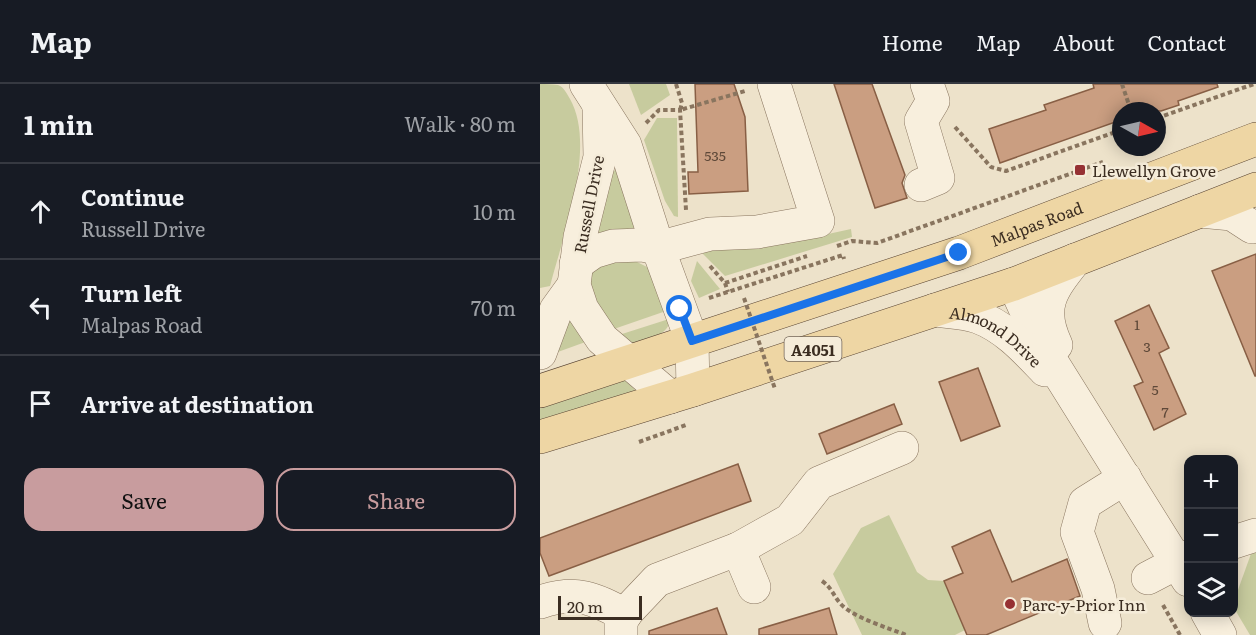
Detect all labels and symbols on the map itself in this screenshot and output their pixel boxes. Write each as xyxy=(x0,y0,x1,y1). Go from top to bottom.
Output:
north arrow xyxy=(1112,102,1166,156)
house number: 535 xyxy=(704,145,726,165)
street label: Russell Drive xyxy=(567,153,609,255)
place label: Llewellyn Grove xyxy=(1092,158,1216,182)
marker: Llewellyn Grove xyxy=(1073,163,1087,177)
street label: Malpas Road xyxy=(987,195,1086,252)
route end xyxy=(945,239,971,265)
route start xyxy=(666,295,692,321)
street label: Almond Drive xyxy=(948,300,1048,372)
house number: 1 xyxy=(1134,314,1140,334)
house number: 3 xyxy=(1143,336,1151,356)
road number: A4051 xyxy=(784,337,842,361)
house number: 5 xyxy=(1151,379,1159,399)
house number: 7 xyxy=(1161,401,1169,421)
place label: Parc-y-Prior Inn xyxy=(1022,592,1146,616)
scale bar xyxy=(558,593,642,620)
marker: Parc-y-Prior Inn xyxy=(1003,597,1017,611)

